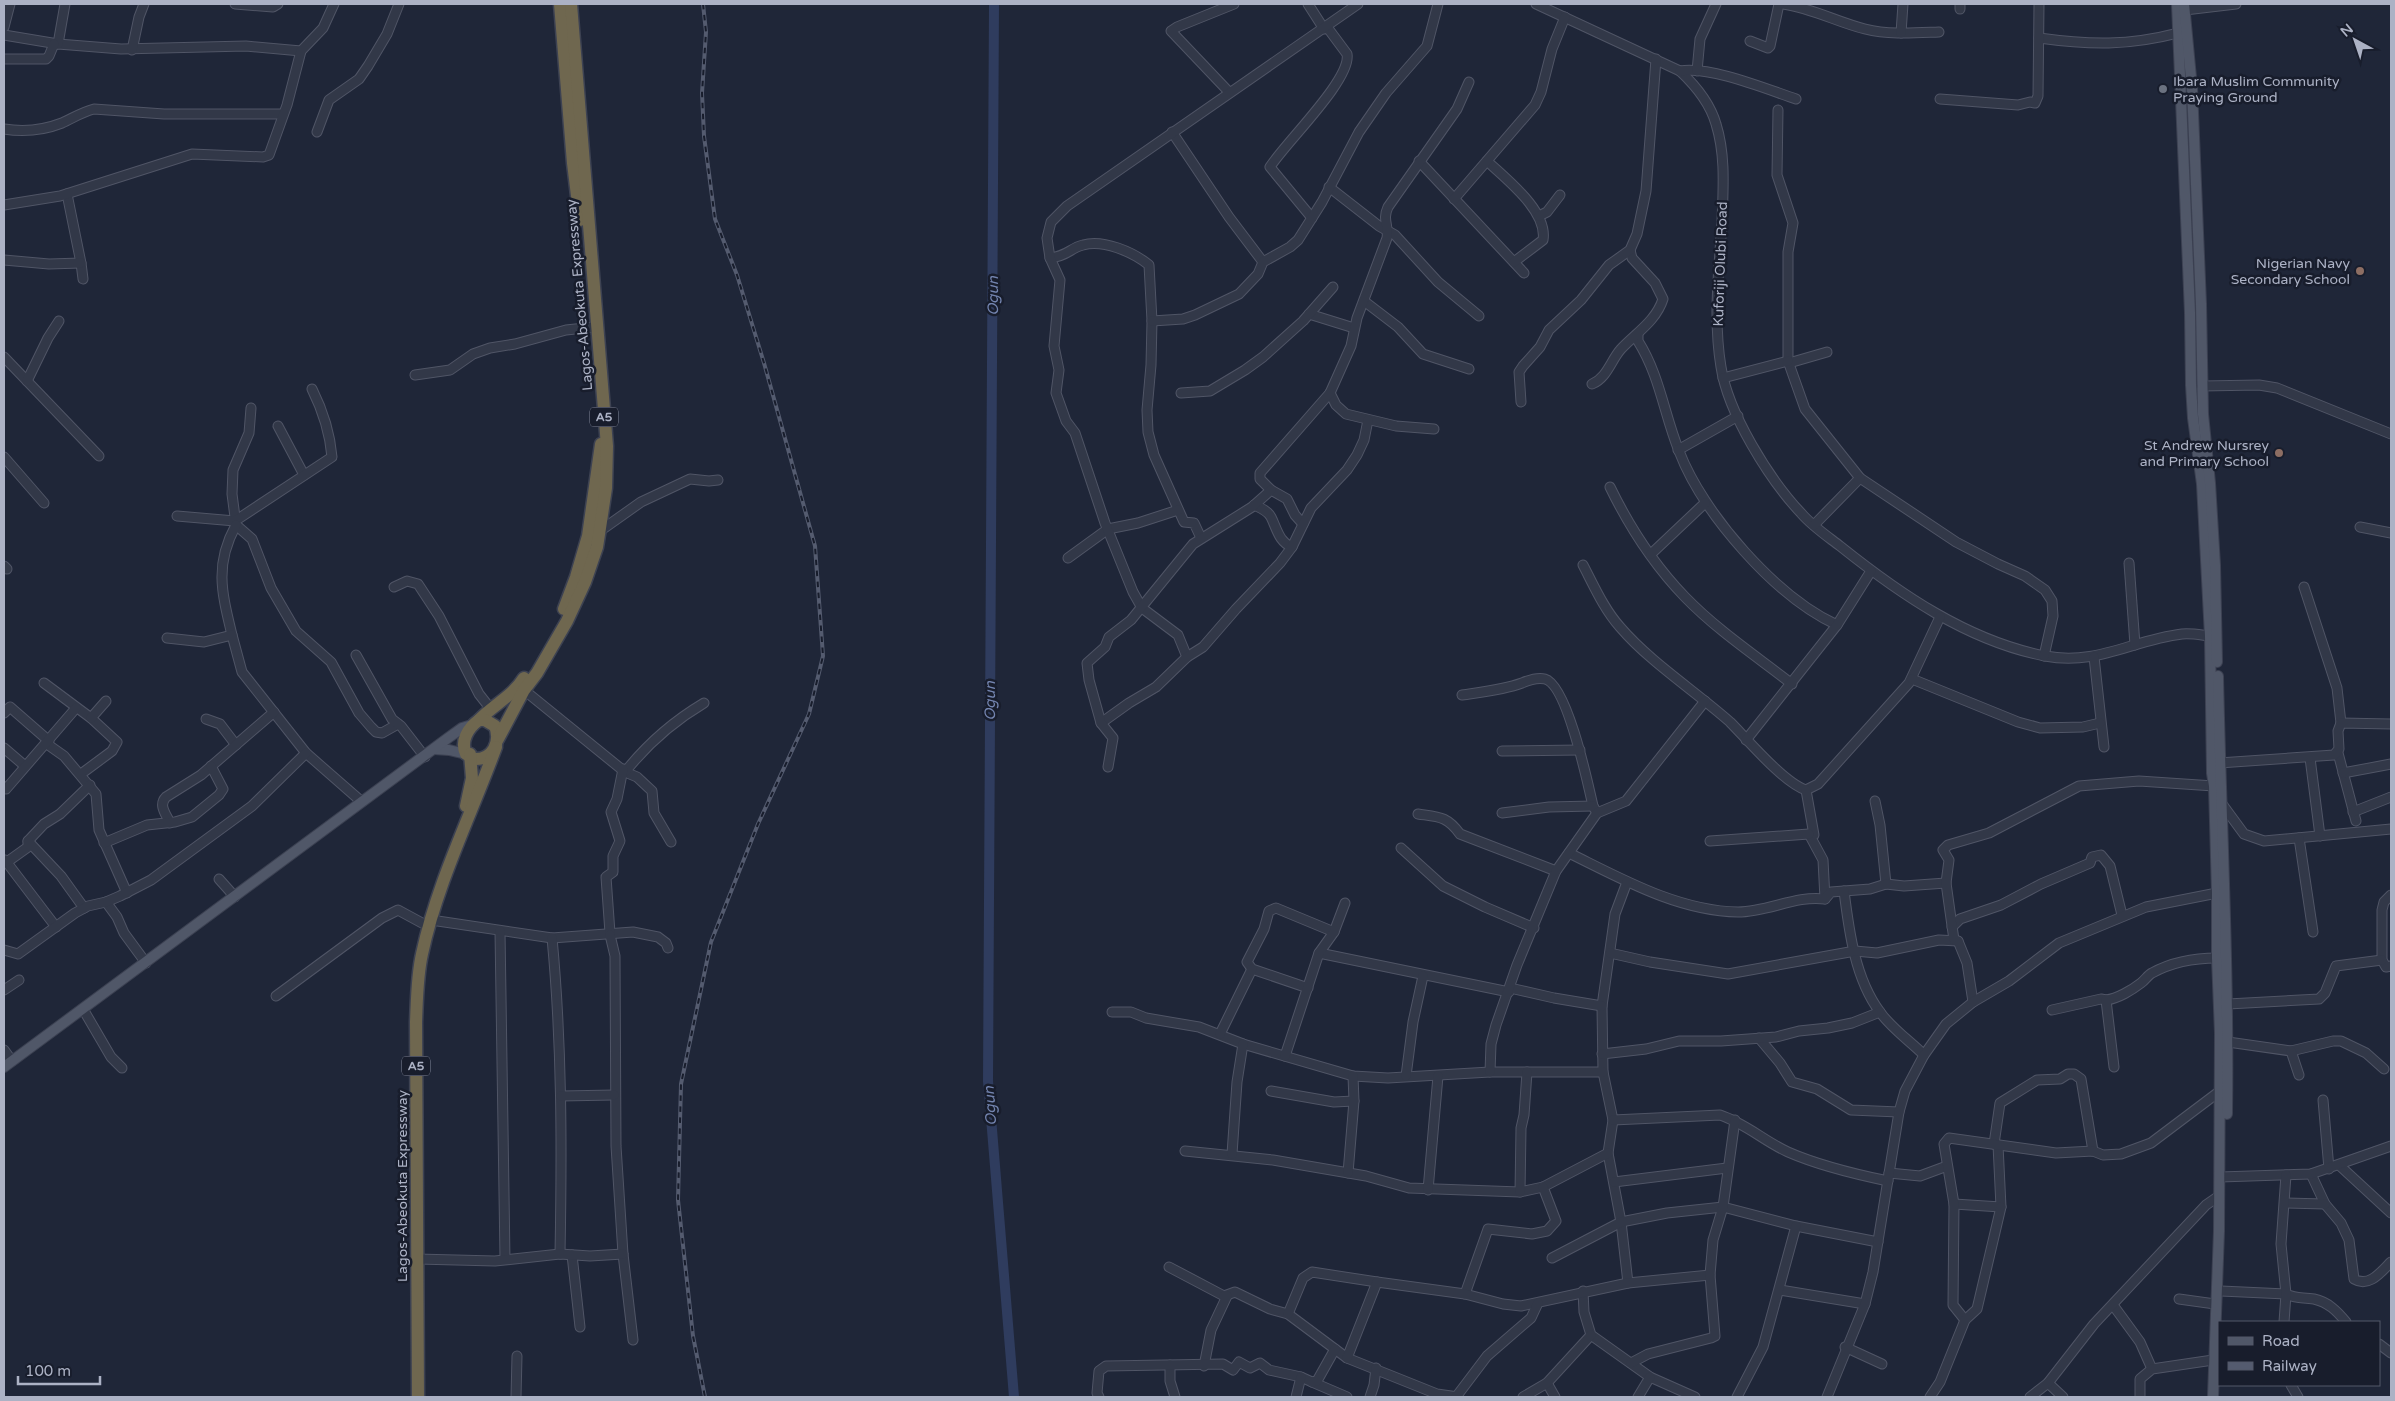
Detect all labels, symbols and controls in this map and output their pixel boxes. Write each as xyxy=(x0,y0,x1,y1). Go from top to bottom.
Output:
north arrow xyxy=(2330,15,2380,65)
text: N xyxy=(2337,20,2357,41)
place label: Ibara Muslim Community Praying Ground xyxy=(2173,73,2340,106)
marker: Ibara Muslim Community Praying Ground xyxy=(2157,83,2169,95)
street label: Lagos-Abeokuta Expressway xyxy=(563,198,596,391)
street label: Kuforiji Olubi Road xyxy=(1710,201,1731,327)
place label: Nigerian Navy Secondary School xyxy=(2231,255,2350,288)
marker: Nigerian Navy Secondary School xyxy=(2354,265,2366,277)
water label: Ogun xyxy=(984,275,1002,316)
road number: A5 xyxy=(590,408,618,427)
place label: St Andrew Nursrey and Primary School xyxy=(2140,437,2269,470)
marker: St Andrew Nursrey and Primary School xyxy=(2273,447,2285,459)
water label: Ogun xyxy=(981,680,999,721)
road number: A5 xyxy=(402,1056,430,1076)
water label: Ogun xyxy=(980,1085,1000,1126)
street label: Lagos-Abeokuta Expressway xyxy=(394,1089,411,1282)
legend xyxy=(2218,1321,2380,1386)
text: Road xyxy=(2262,1332,2300,1350)
scale bar xyxy=(18,1354,100,1386)
text: Railway xyxy=(2262,1357,2317,1375)
text: 100 m xyxy=(25,1362,71,1380)

